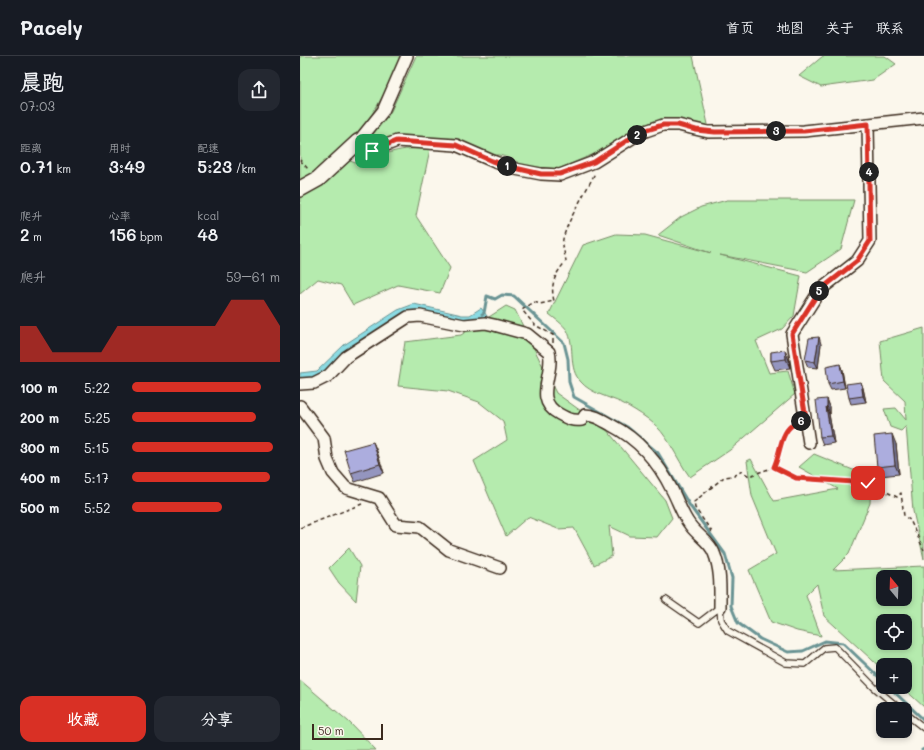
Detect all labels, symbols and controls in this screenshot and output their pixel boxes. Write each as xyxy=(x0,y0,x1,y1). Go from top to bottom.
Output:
text: Pacely xyxy=(20,15,83,40)
text: 首页 xyxy=(726,18,754,37)
text: 地图 xyxy=(776,18,804,37)
text: 关于 xyxy=(826,18,854,37)
text: 联系 xyxy=(876,18,904,37)
text: 晨跑 xyxy=(20,67,64,96)
button: share xyxy=(238,69,280,111)
text: 07:03 xyxy=(20,97,55,114)
pin: 3 xyxy=(766,121,786,141)
text: 3 xyxy=(773,123,779,138)
pin: 2 xyxy=(627,125,647,145)
text: 2 xyxy=(634,127,640,142)
pin xyxy=(355,134,389,168)
text: 距离 xyxy=(20,140,42,155)
text: 用时 xyxy=(109,140,131,155)
text: 配速 xyxy=(197,140,219,155)
icon: arrive xyxy=(361,140,383,162)
text: 0.71 xyxy=(20,155,53,177)
text: 3:49 xyxy=(109,155,145,177)
text: 5:23 xyxy=(197,155,232,177)
pin: 1 xyxy=(497,156,517,176)
text: 1 xyxy=(505,158,509,173)
text: km xyxy=(53,161,71,176)
text: /km xyxy=(232,161,256,176)
pin: 4 xyxy=(859,162,879,182)
text: 4 xyxy=(866,164,872,179)
text: 爬升 xyxy=(20,208,42,223)
text: 心率 xyxy=(109,208,131,223)
text: kcal xyxy=(197,208,219,223)
text: 2 xyxy=(20,223,30,245)
text: 156 xyxy=(109,223,136,245)
text: 48 xyxy=(197,223,218,245)
text: m xyxy=(30,229,42,244)
text: bpm xyxy=(136,229,163,244)
text: 爬升 xyxy=(20,268,46,285)
text: 59–61 m xyxy=(226,268,280,285)
pin: 5 xyxy=(809,281,829,301)
text: 5 xyxy=(816,283,822,298)
text: 100 m xyxy=(20,379,57,396)
text: 5:22 xyxy=(84,379,110,396)
text: 200 m xyxy=(20,409,59,426)
text: 5:25 xyxy=(84,409,110,426)
pin: 6 xyxy=(791,411,811,431)
text: 6 xyxy=(798,413,804,428)
text: 300 m xyxy=(20,439,60,456)
text: 5:15 xyxy=(84,439,109,456)
pin xyxy=(851,466,885,500)
text: 400 m xyxy=(20,469,60,486)
text: 5:17 xyxy=(84,469,109,486)
icon: check xyxy=(857,472,879,494)
text: 500 m xyxy=(20,499,59,516)
text: 5:52 xyxy=(84,499,110,516)
north arrow xyxy=(876,570,912,606)
map controls xyxy=(876,570,912,738)
button: locate xyxy=(876,614,912,650)
button: + xyxy=(876,658,912,694)
button: 收藏 xyxy=(20,696,146,742)
button: 分享 xyxy=(154,696,280,742)
button: − xyxy=(876,702,912,738)
scale bar xyxy=(312,722,383,741)
text: 50 m xyxy=(318,723,344,738)

